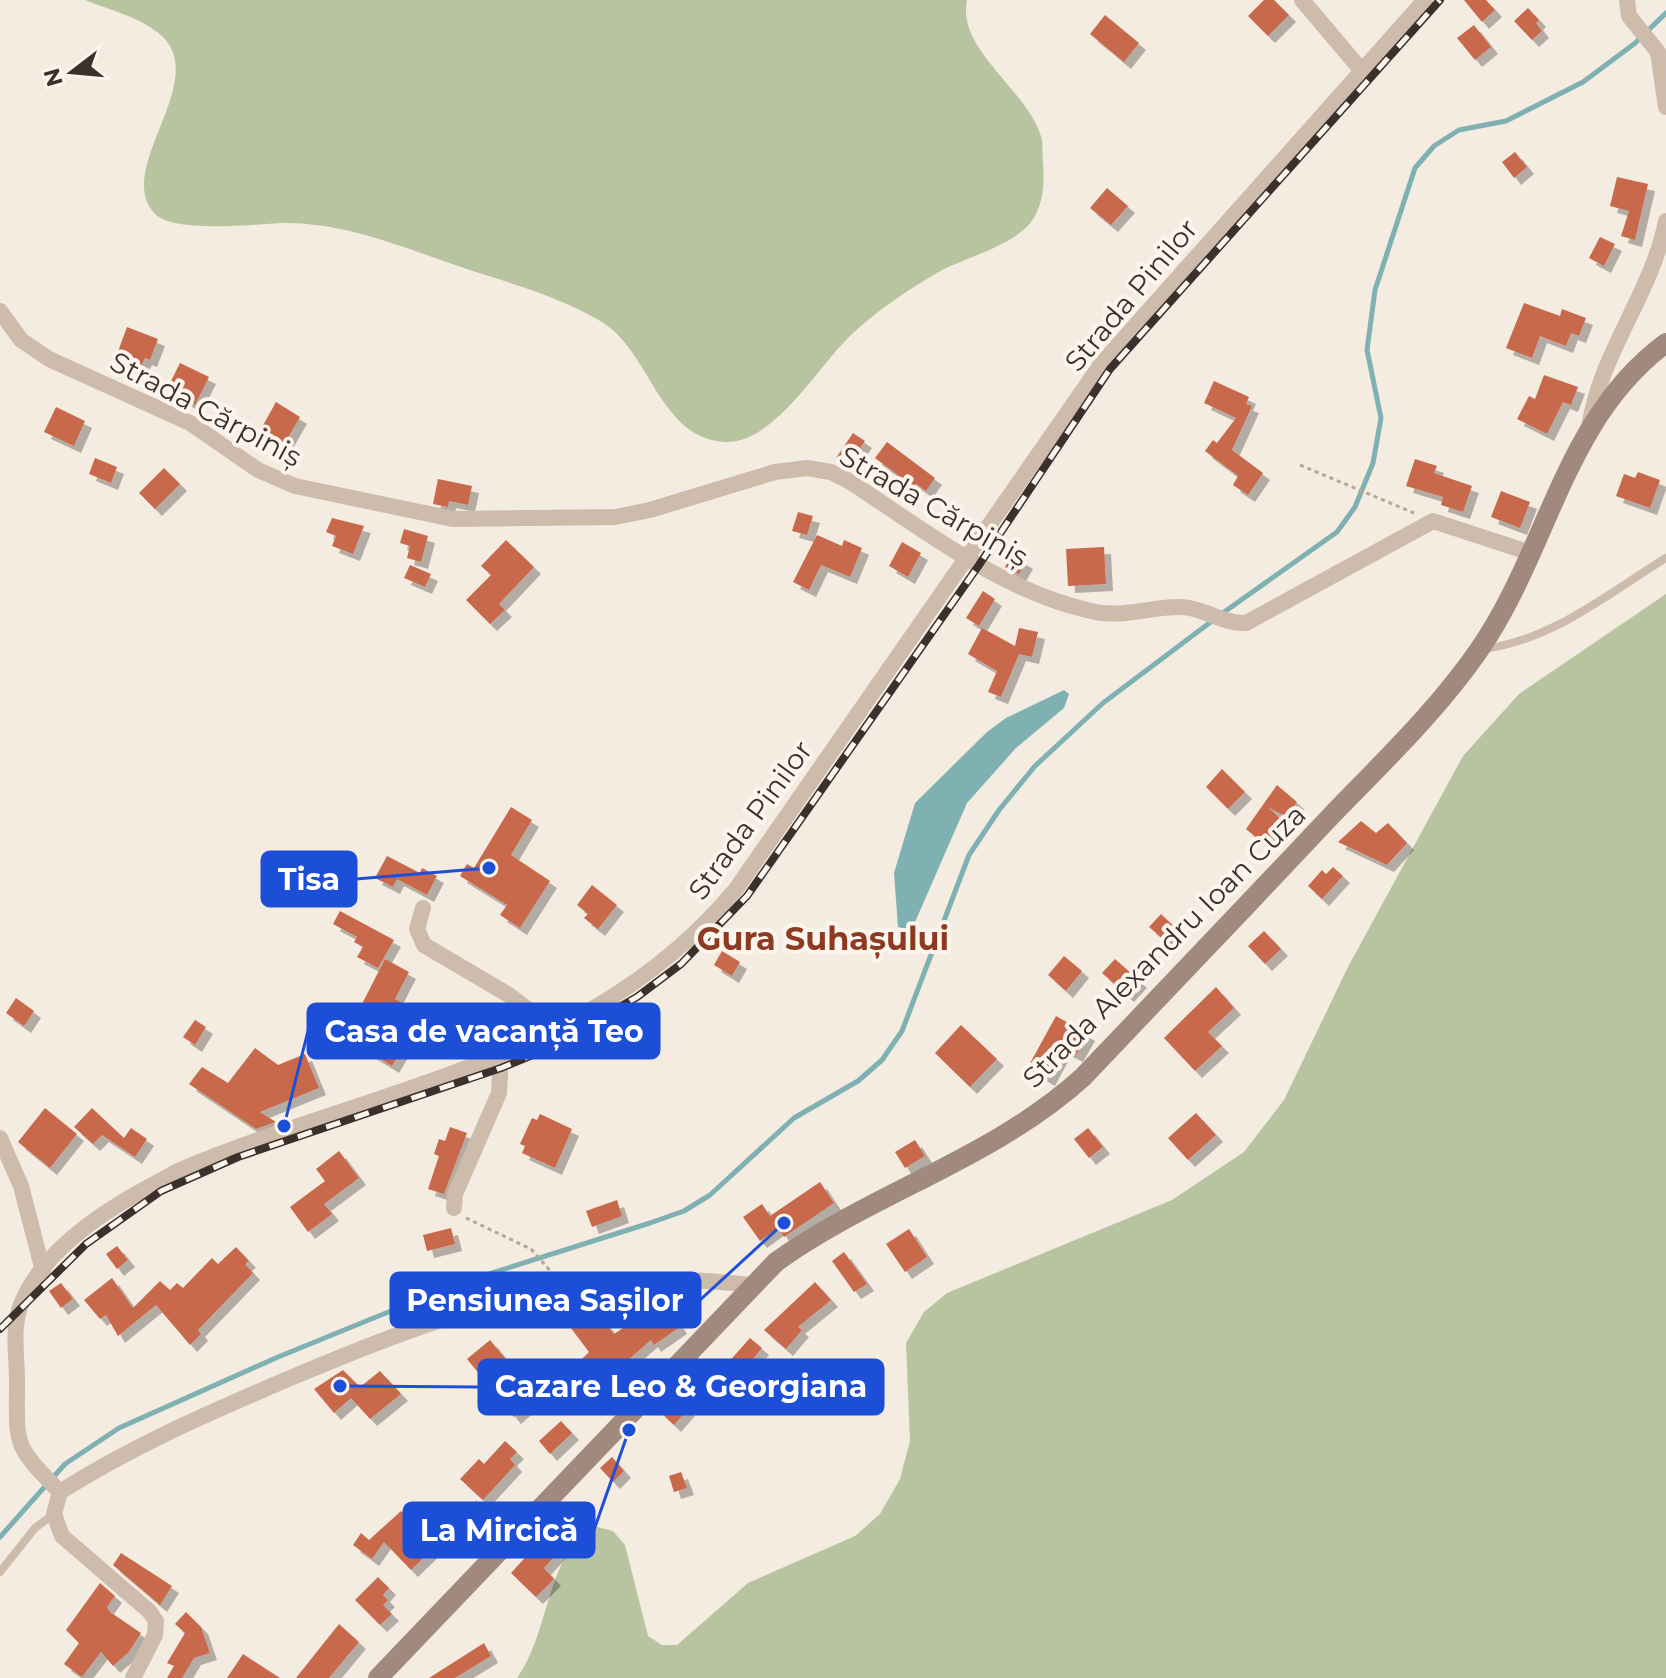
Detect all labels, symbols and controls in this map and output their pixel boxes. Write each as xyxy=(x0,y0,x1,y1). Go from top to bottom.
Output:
north arrow xyxy=(32,32,112,112)
text: N xyxy=(38,65,69,90)
street label: Strada Pinilor xyxy=(1057,212,1205,378)
street label: Strada Cărpiniș xyxy=(104,344,308,474)
street label: Strada Cărpiniș xyxy=(834,438,1034,574)
street label: Strada Pinilor xyxy=(681,734,819,906)
street label: Strada Alexandru Ioan Cuza xyxy=(1015,797,1313,1095)
callout: Tisa xyxy=(262,852,356,906)
text: Tisa xyxy=(278,861,340,898)
district label: Gura Suhașului xyxy=(697,919,949,959)
callout: Casa de vacanță Teo xyxy=(308,1004,659,1058)
text: Casa de vacanță Teo xyxy=(324,1013,644,1051)
callout: Pensiunea Sașilor xyxy=(391,1273,700,1327)
text: Pensiunea Sașilor xyxy=(406,1282,684,1320)
callout: Cazare Leo & Georgiana xyxy=(479,1360,883,1414)
text: Cazare Leo & Georgiana xyxy=(495,1368,867,1405)
callout: La Mircică xyxy=(404,1503,594,1557)
text: La Mircică xyxy=(420,1512,578,1549)

